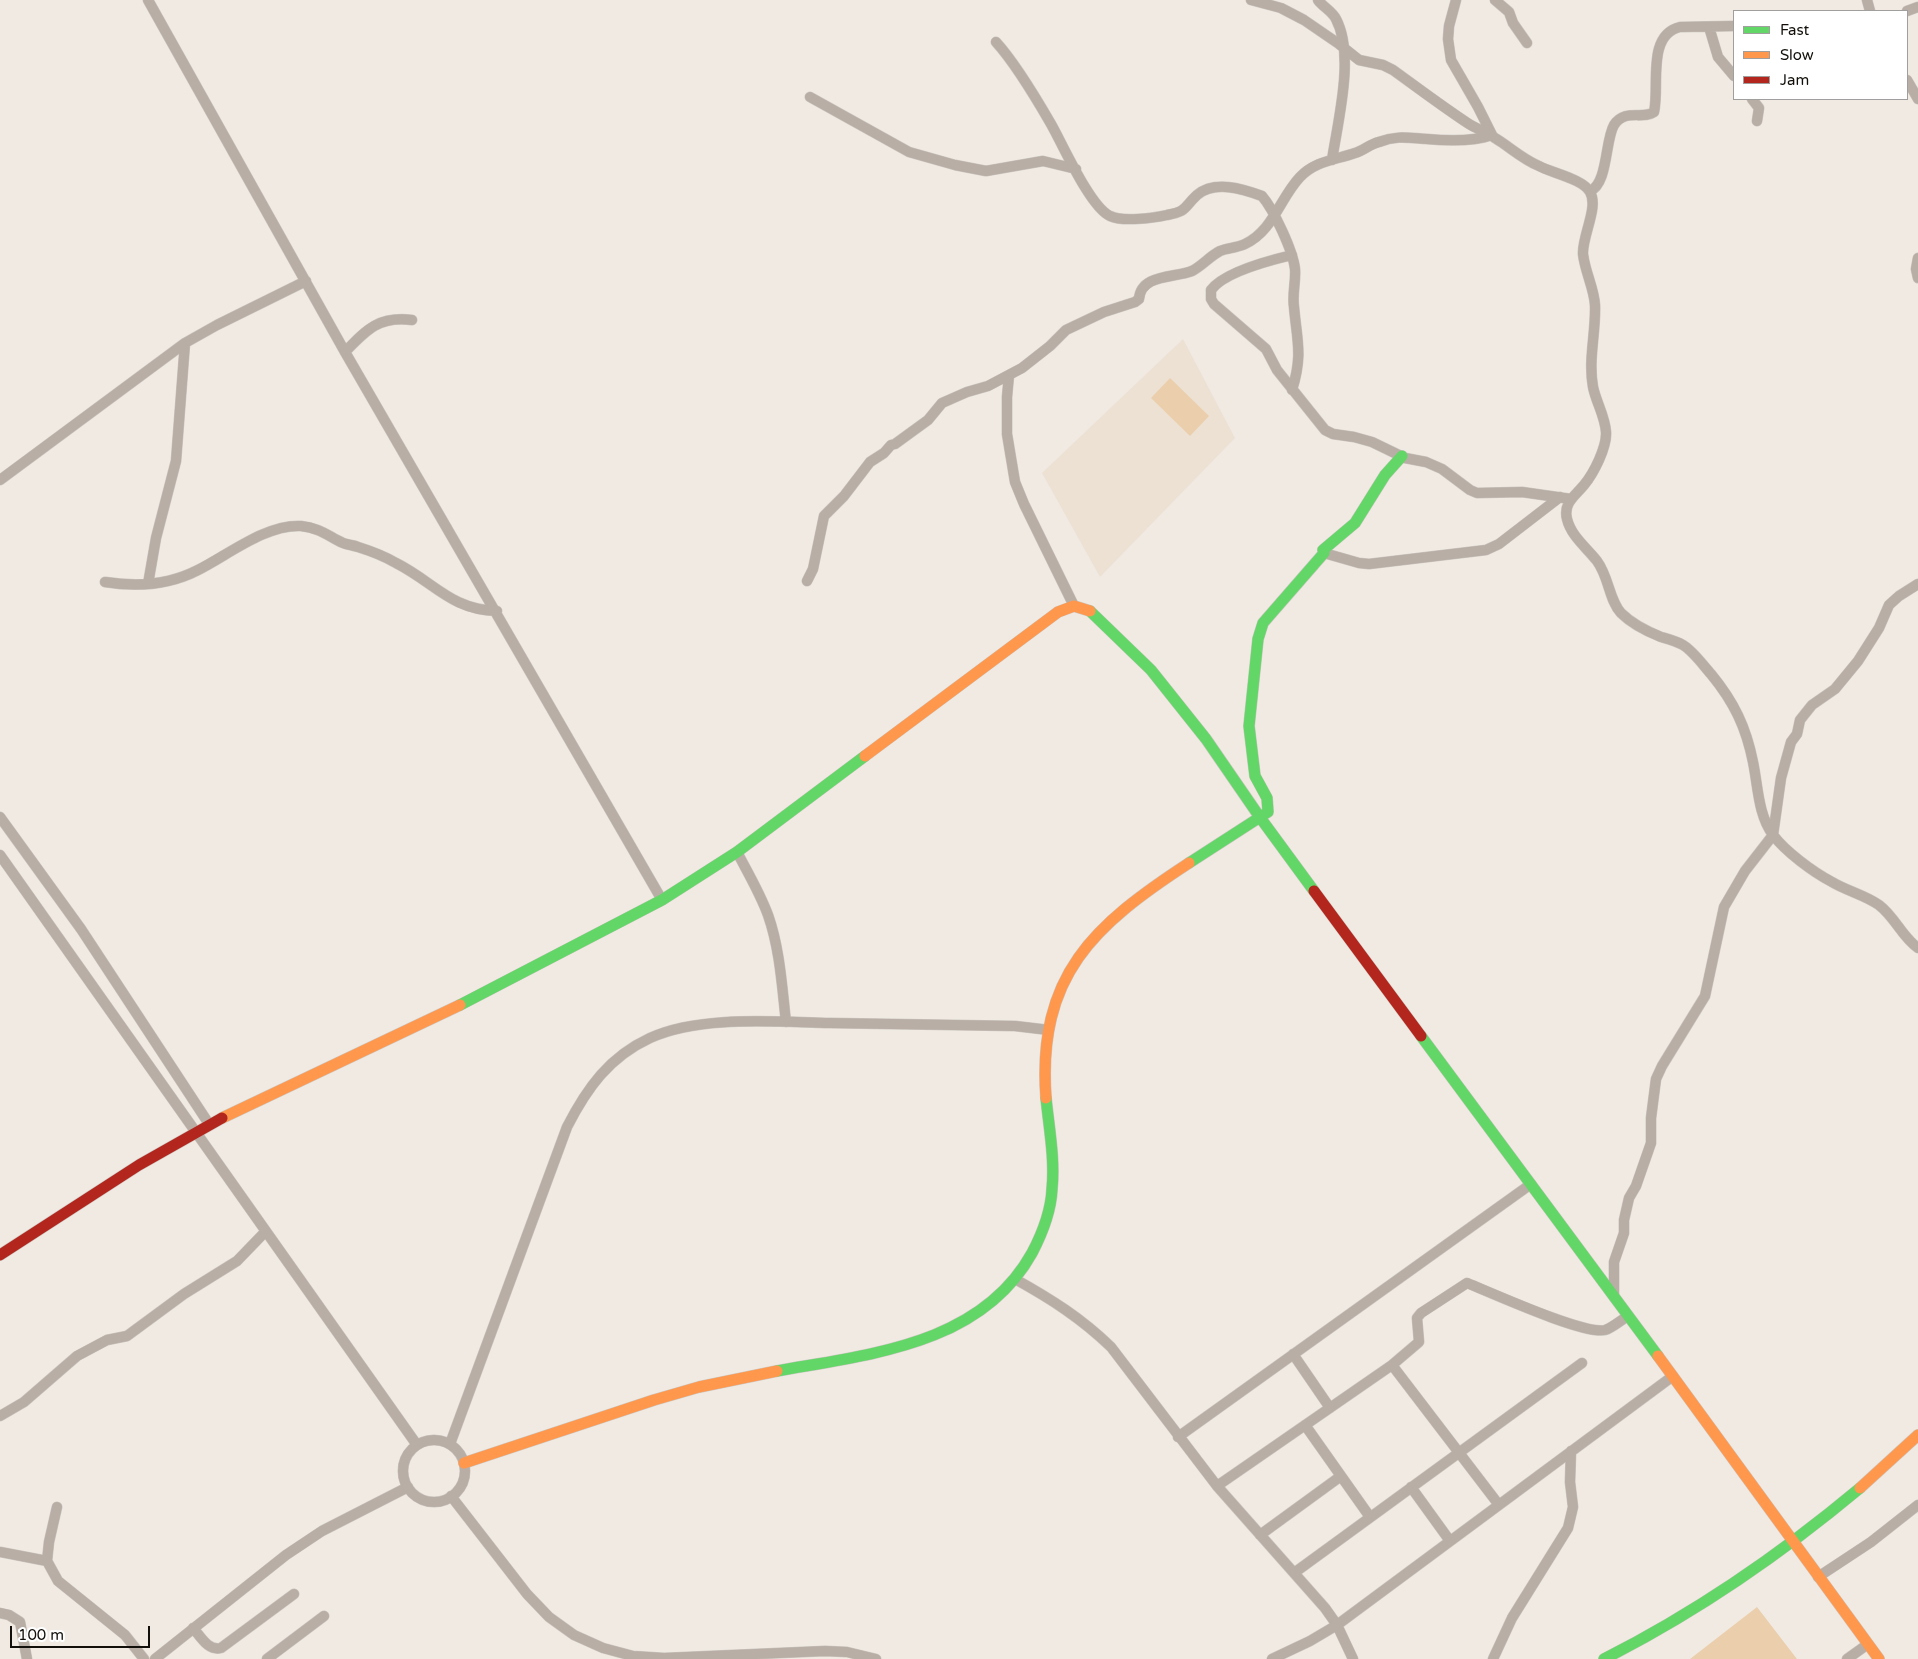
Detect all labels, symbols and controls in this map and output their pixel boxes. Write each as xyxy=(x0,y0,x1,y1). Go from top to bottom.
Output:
legend xyxy=(1733,10,1908,100)
text: Fast xyxy=(1780,21,1809,39)
text: Slow xyxy=(1780,46,1814,64)
text: Jam xyxy=(1780,71,1809,89)
scale bar xyxy=(12,1616,152,1648)
text: 100 m xyxy=(18,1626,64,1644)

